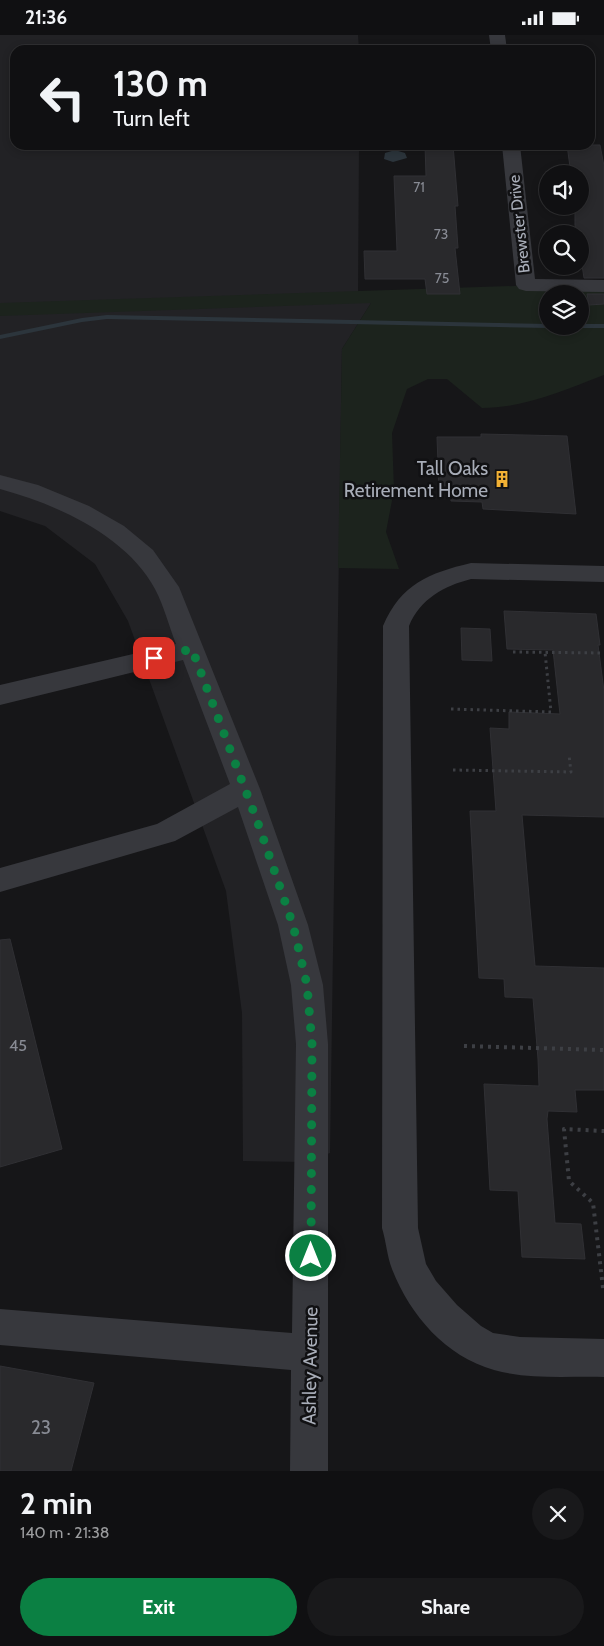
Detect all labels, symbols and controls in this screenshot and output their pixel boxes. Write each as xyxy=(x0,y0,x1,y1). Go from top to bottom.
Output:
text: 21:36 xyxy=(25,6,67,29)
text: 130 m xyxy=(113,62,208,105)
icon: left xyxy=(30,65,95,130)
text: Turn left xyxy=(113,105,190,132)
map controls xyxy=(539,165,589,335)
button: sound xyxy=(539,165,589,215)
street label: Brewster Drive xyxy=(504,174,534,274)
house number: 71 xyxy=(413,178,425,196)
house number: 73 xyxy=(434,225,448,243)
button: search xyxy=(539,225,589,275)
house number: 75 xyxy=(435,269,449,287)
button: layers xyxy=(539,285,589,335)
place label: Tall Oaks Retirement Home xyxy=(344,457,488,502)
building icon: Tall Oaks Retirement Home xyxy=(492,469,512,489)
pin xyxy=(133,637,175,679)
icon: arrive xyxy=(140,644,168,672)
house number: 45 xyxy=(9,1036,27,1055)
position arrow xyxy=(284,1229,336,1281)
street label: Ashley Avenue xyxy=(297,1307,323,1425)
house number: 23 xyxy=(31,1416,51,1439)
text: 2 min xyxy=(20,1485,92,1522)
button: close xyxy=(532,1488,584,1540)
text: 140 m · 21:38 xyxy=(20,1523,110,1542)
button: Exit xyxy=(20,1578,297,1636)
button: Share xyxy=(307,1578,584,1636)

